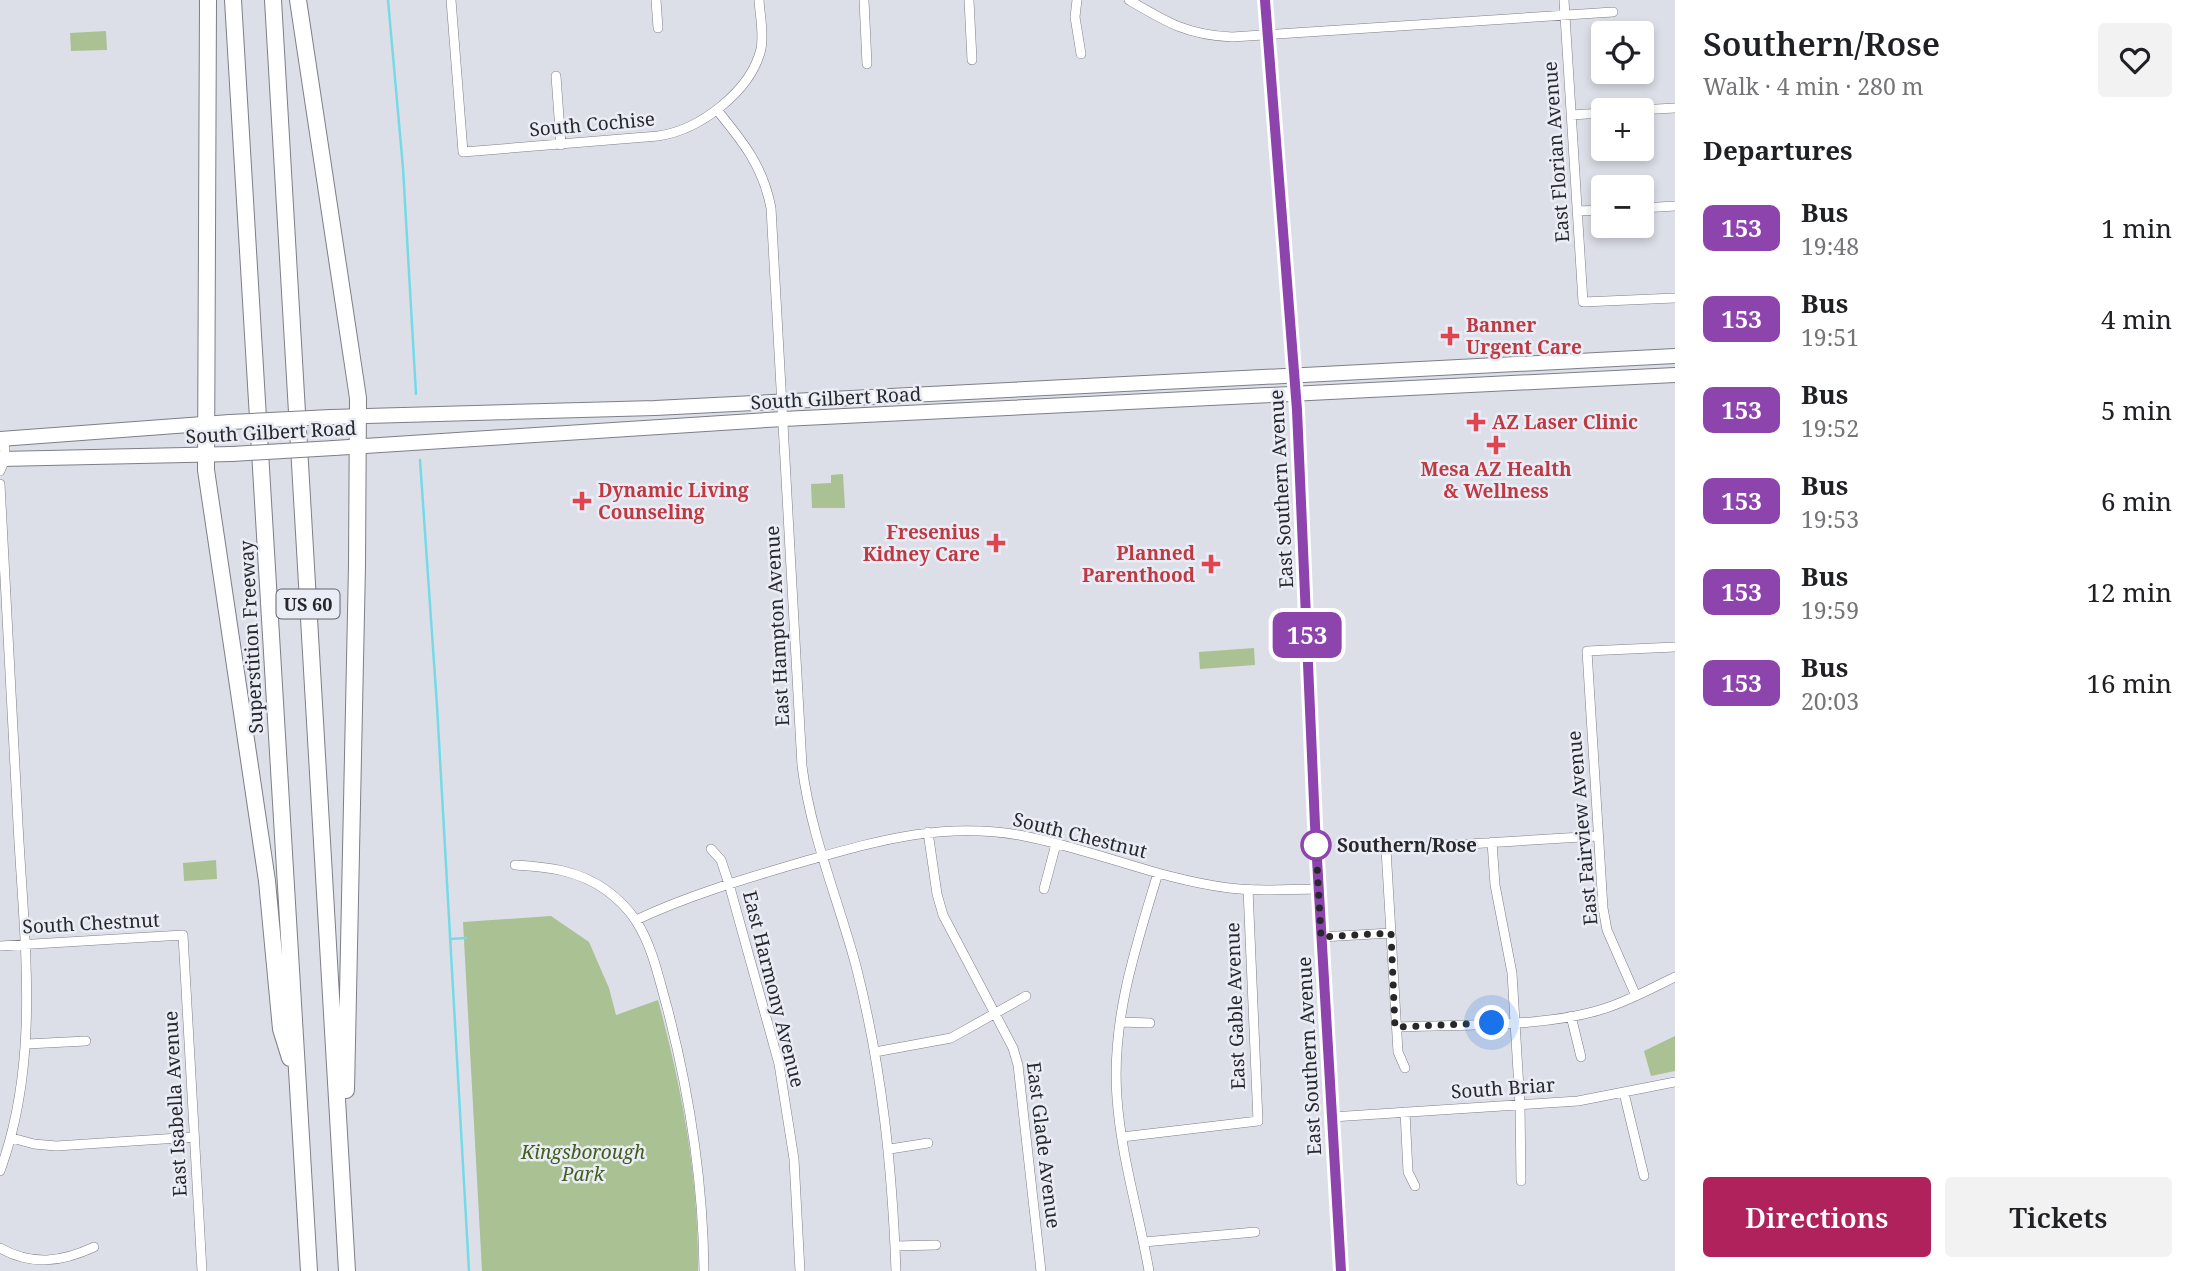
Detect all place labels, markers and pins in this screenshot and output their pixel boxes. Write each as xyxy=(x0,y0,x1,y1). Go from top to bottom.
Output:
place label: Banner Urgent Care xyxy=(1466,312,1582,360)
marker: Banner Urgent Care xyxy=(1440,326,1460,346)
place label: AZ Laser Clinic xyxy=(1492,409,1638,435)
marker: AZ Laser Clinic xyxy=(1466,412,1486,432)
marker: Mesa AZ Health & Wellness xyxy=(1486,435,1506,455)
place label: Mesa AZ Health & Wellness xyxy=(1420,456,1572,504)
place label: Dynamic Living Counseling xyxy=(598,477,749,525)
marker: Dynamic Living Counseling xyxy=(572,491,592,511)
place label: Fresenius Kidney Care xyxy=(863,519,980,567)
marker: Fresenius Kidney Care xyxy=(986,533,1006,553)
place label: Planned Parenthood xyxy=(1082,540,1196,588)
marker: Planned Parenthood xyxy=(1201,554,1221,574)
marker: Southern/Rose xyxy=(1301,830,1331,860)
place label: Southern/Rose xyxy=(1337,832,1477,858)

